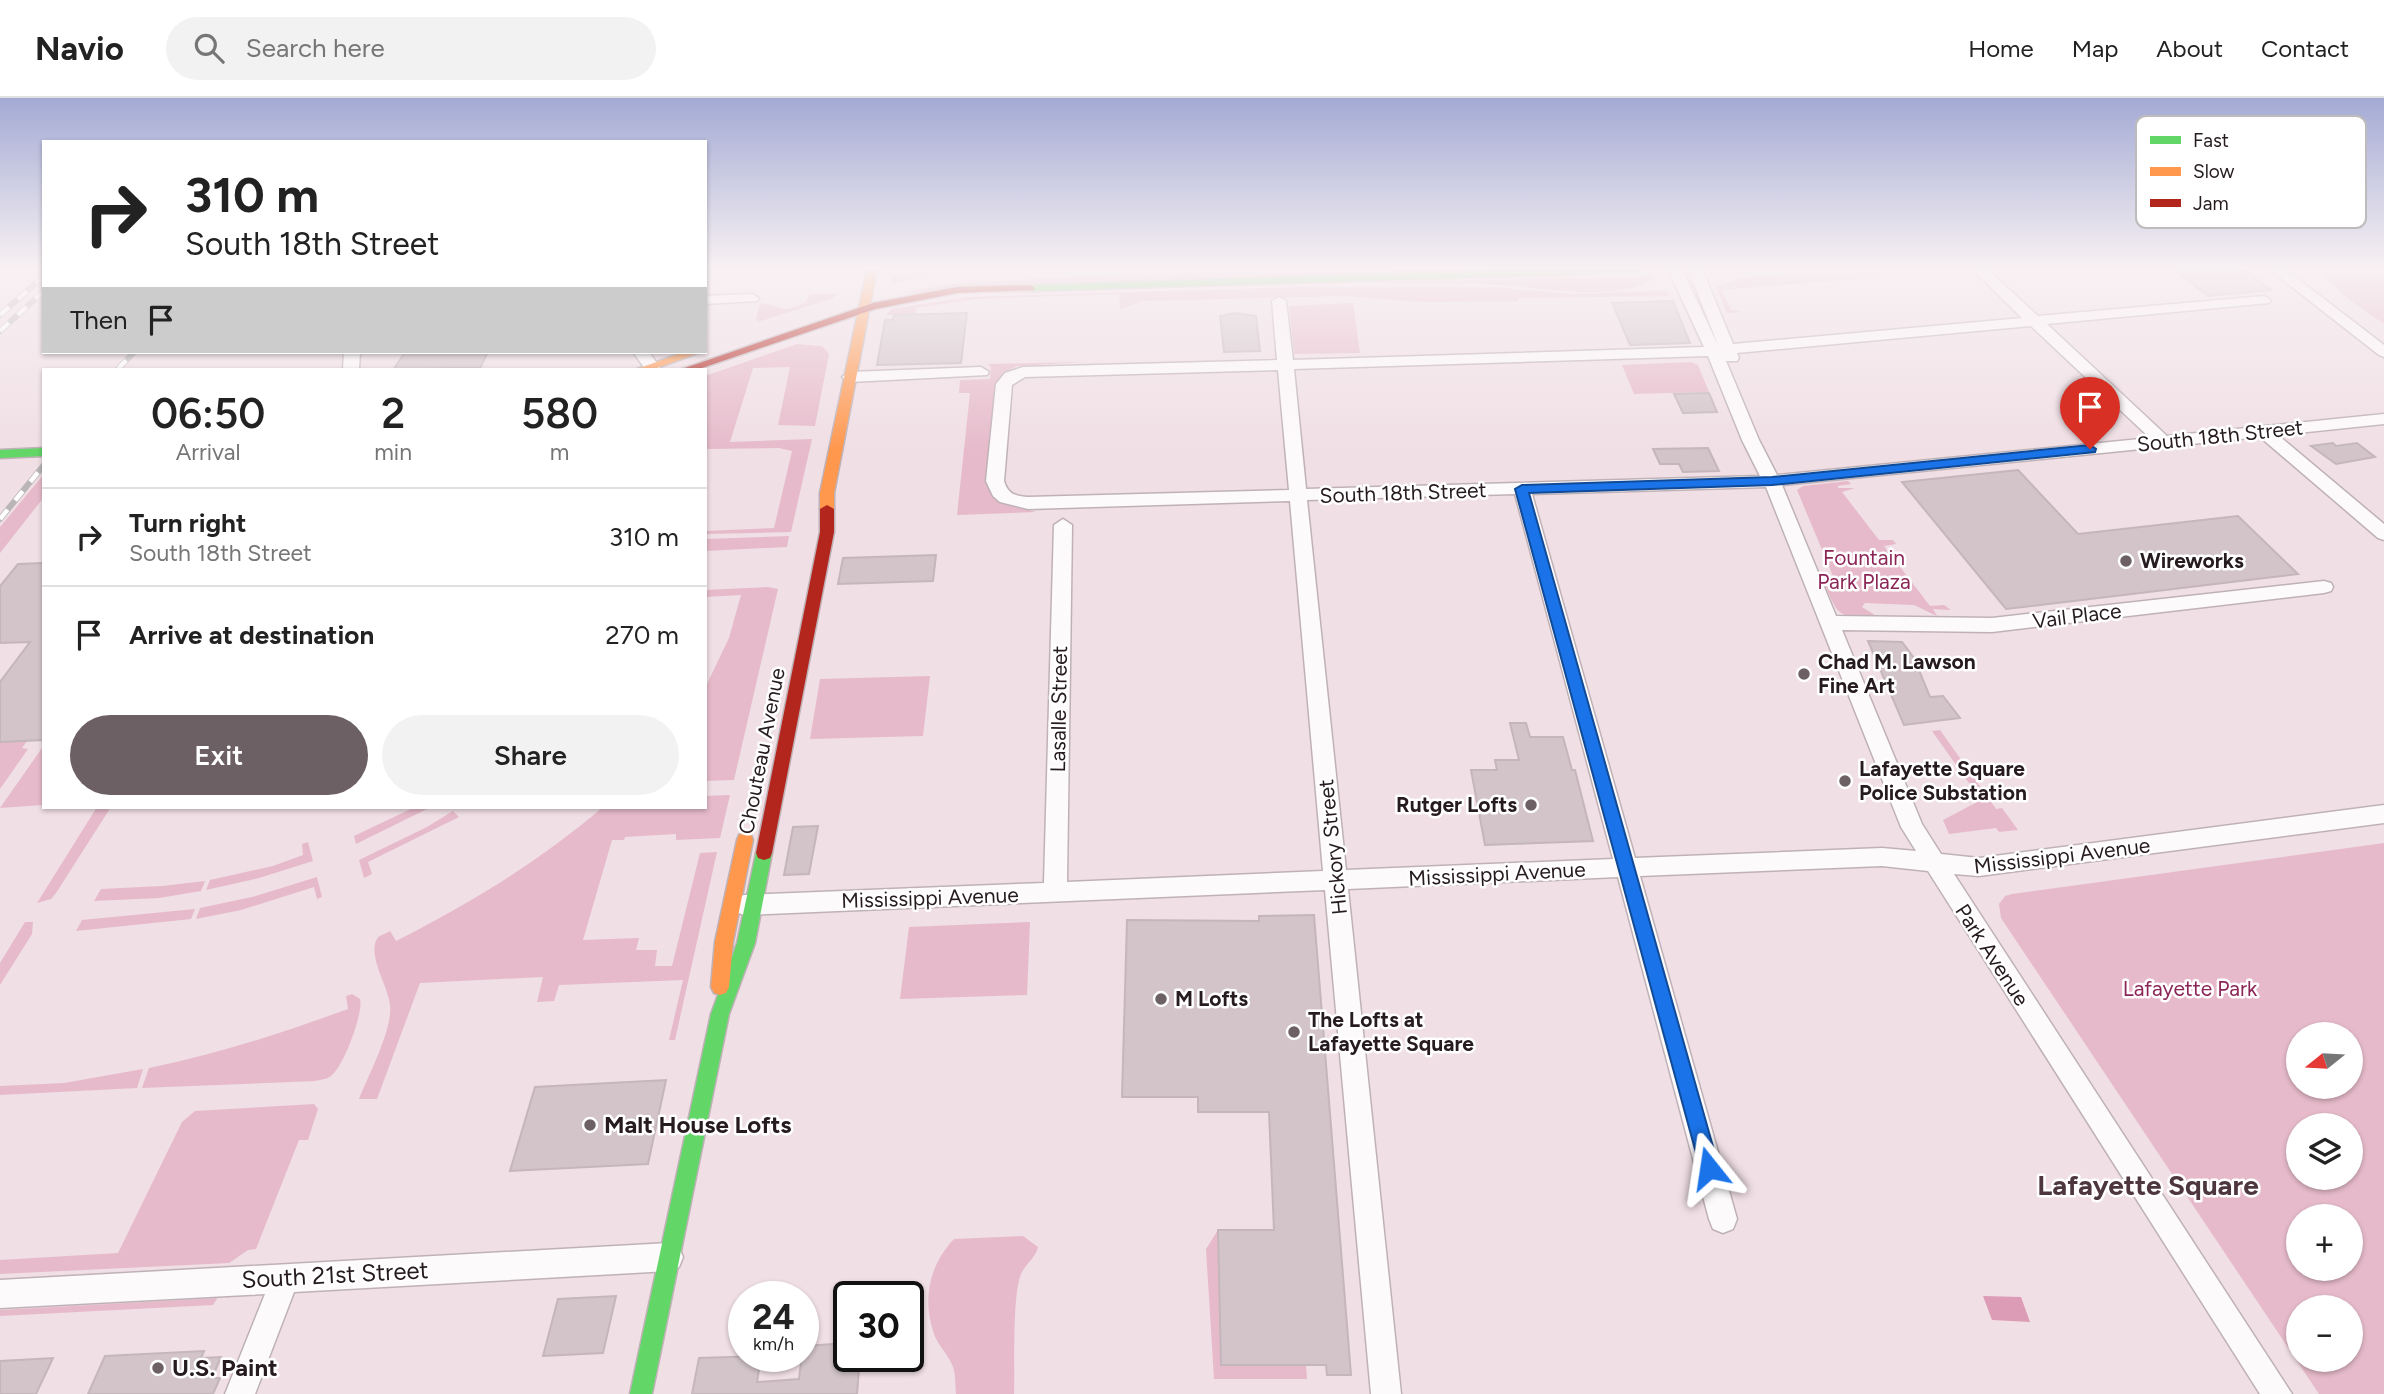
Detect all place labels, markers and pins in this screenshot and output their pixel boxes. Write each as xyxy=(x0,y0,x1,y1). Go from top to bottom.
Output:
pin xyxy=(2060,377,2120,449)
place label: Wireworks xyxy=(2140,548,2244,573)
marker: Wireworks xyxy=(2118,553,2134,569)
place label: Chad M. Lawson Fine Art xyxy=(1818,649,1976,698)
marker: Chad M. Lawson Fine Art xyxy=(1796,666,1812,682)
place label: Lafayette Square Police Substation xyxy=(1859,756,2027,805)
marker: Lafayette Square Police Substation xyxy=(1837,773,1853,789)
place label: Rutger Lofts xyxy=(1396,792,1517,817)
marker: Rutger Lofts xyxy=(1523,797,1539,813)
place label: M Lofts xyxy=(1175,986,1248,1011)
marker: M Lofts xyxy=(1153,991,1169,1007)
place label: The Lofts at Lafayette Square xyxy=(1308,1007,1474,1056)
marker: The Lofts at Lafayette Square xyxy=(1286,1024,1302,1040)
place label: Malt House Lofts xyxy=(604,1110,792,1139)
marker: Malt House Lofts xyxy=(582,1117,598,1133)
place label: U.S. Paint xyxy=(172,1353,278,1382)
marker: U.S. Paint xyxy=(150,1360,166,1376)

